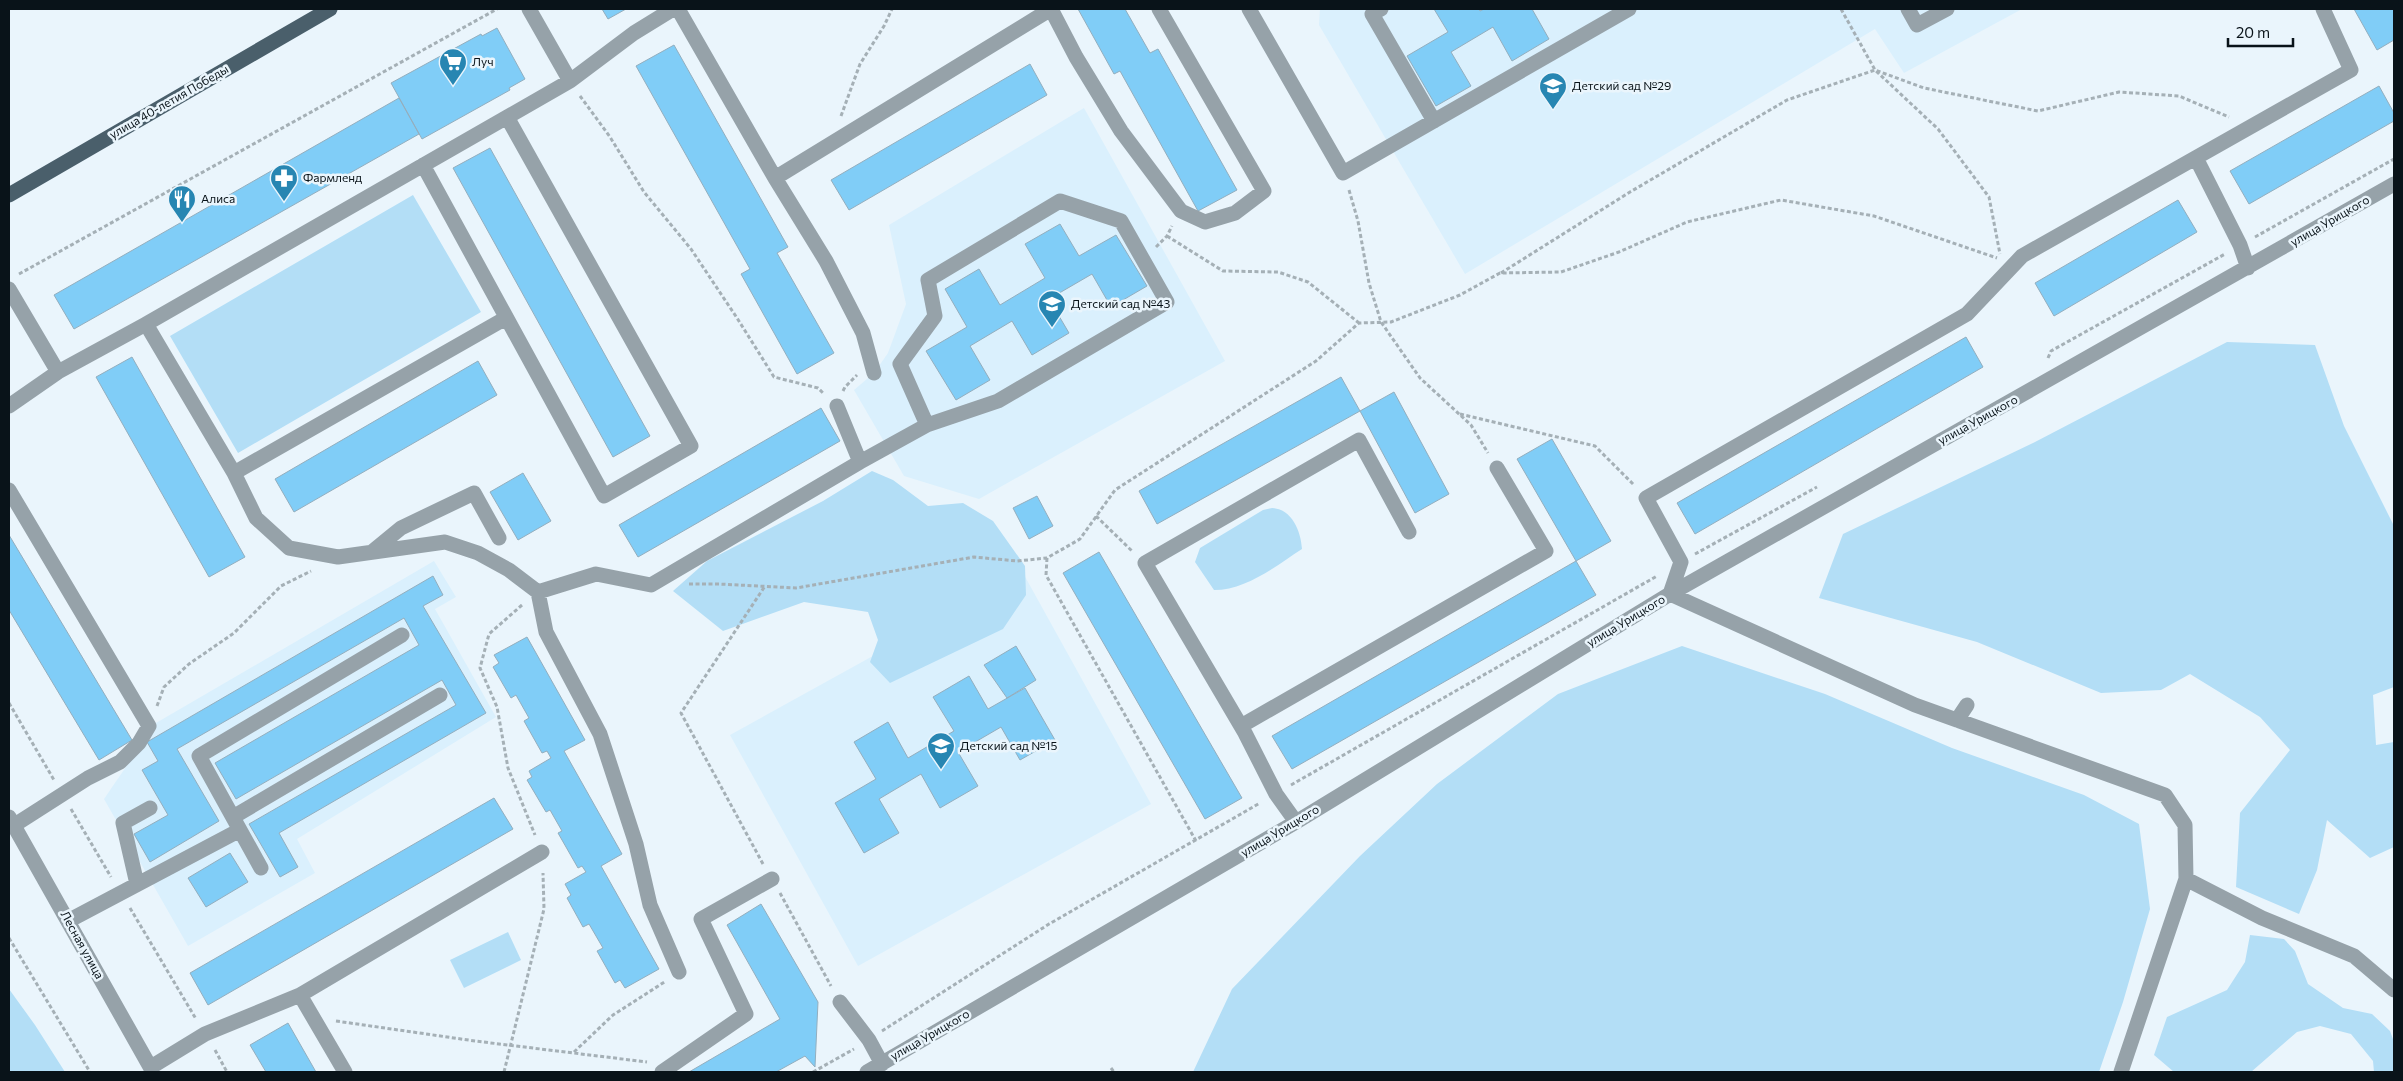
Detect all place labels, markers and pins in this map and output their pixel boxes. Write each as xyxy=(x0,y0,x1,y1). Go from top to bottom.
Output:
supermarket icon: Луч xyxy=(438,47,468,86)
place label: Луч xyxy=(472,54,494,68)
school or university icon: Детский сад №29 xyxy=(1538,71,1568,110)
place label: Детский сад №29 xyxy=(1572,78,1671,92)
pharmacy icon: Фармленд xyxy=(269,163,299,202)
place label: Фармленд xyxy=(303,170,362,184)
restaurant icon: Алиса xyxy=(167,184,197,223)
place label: Алиса xyxy=(201,191,235,205)
school or university icon: Детский сад №43 xyxy=(1037,289,1067,328)
place label: Детский сад №43 xyxy=(1071,296,1170,310)
school or university icon: Детский сад №15 xyxy=(926,731,956,770)
place label: Детский сад №15 xyxy=(960,738,1057,752)

